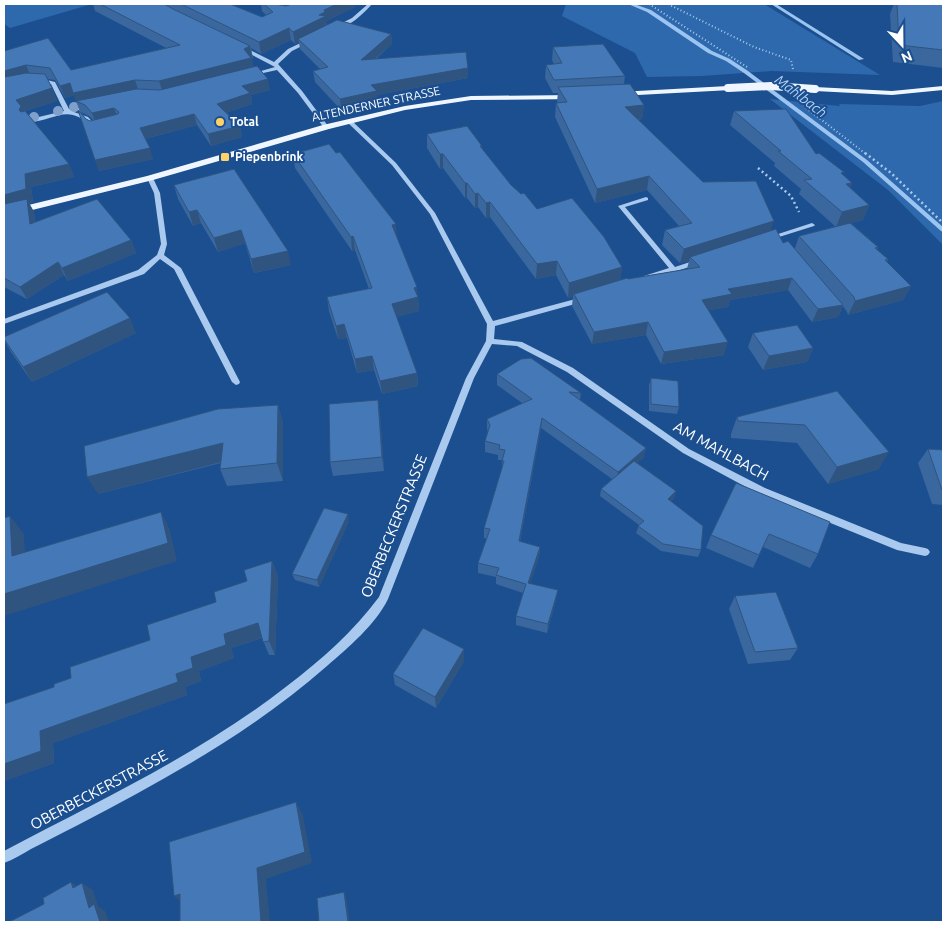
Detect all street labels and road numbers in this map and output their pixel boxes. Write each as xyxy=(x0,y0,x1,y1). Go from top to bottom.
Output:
street label: ALTENDERNER STRASSE xyxy=(310,83,442,123)
street label: AM MAHLBACH xyxy=(671,417,772,484)
street label: OBERBECKERSTRASSE xyxy=(357,452,430,600)
street label: OBERBECKERSTRASSE xyxy=(27,746,170,833)

